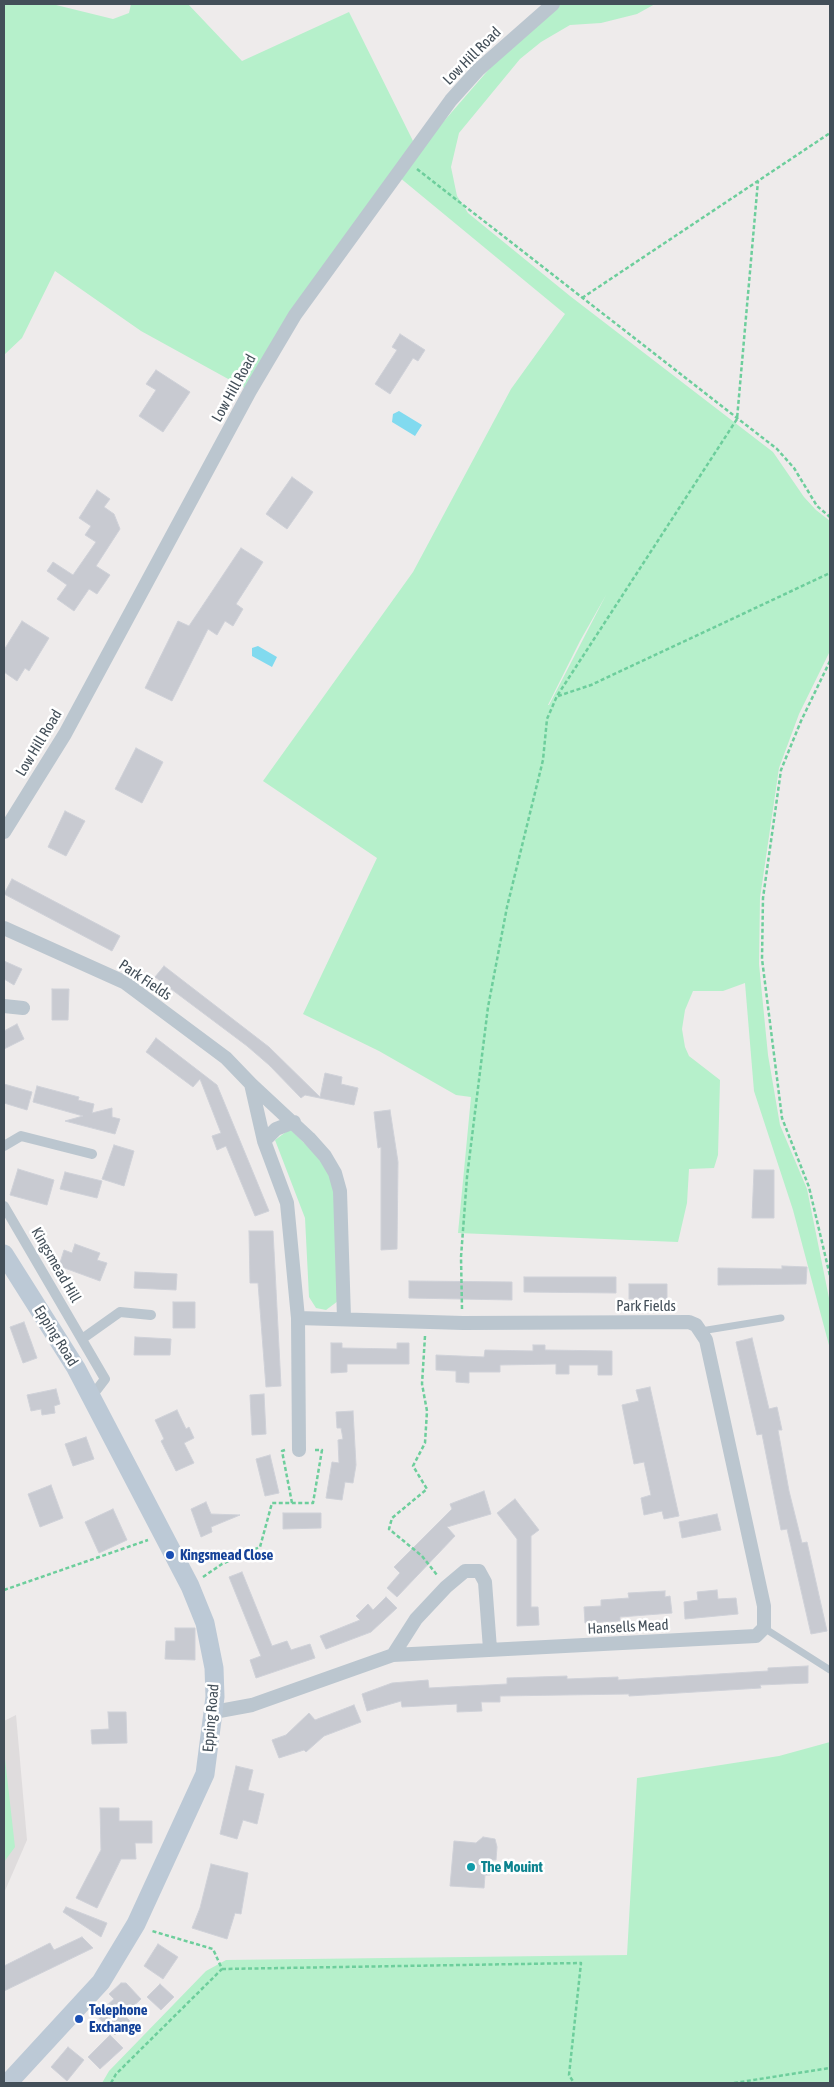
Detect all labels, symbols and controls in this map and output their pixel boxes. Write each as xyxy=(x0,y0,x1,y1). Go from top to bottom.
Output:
street label: Low Hill Road xyxy=(439,23,505,89)
street label: Low Hill Road xyxy=(208,351,260,425)
street label: Low Hill Road xyxy=(12,706,66,780)
street label: Park Fields xyxy=(115,956,175,1004)
street label: Kingsmead Hill xyxy=(27,1224,85,1306)
street label: Park Fields xyxy=(616,1297,676,1315)
street label: Epping Road xyxy=(30,1302,82,1370)
place label: Kingsmead Close xyxy=(180,1546,273,1564)
marker: Kingsmead Close xyxy=(164,1549,176,1561)
street label: Hansells Mead xyxy=(587,1616,669,1638)
street label: Epping Road xyxy=(199,1683,223,1753)
place label: The Mouint xyxy=(481,1858,543,1876)
marker: The Mouint xyxy=(465,1861,477,1873)
place label: Telephone Exchange xyxy=(89,2001,148,2036)
marker: Telephone Exchange xyxy=(73,2013,85,2025)

